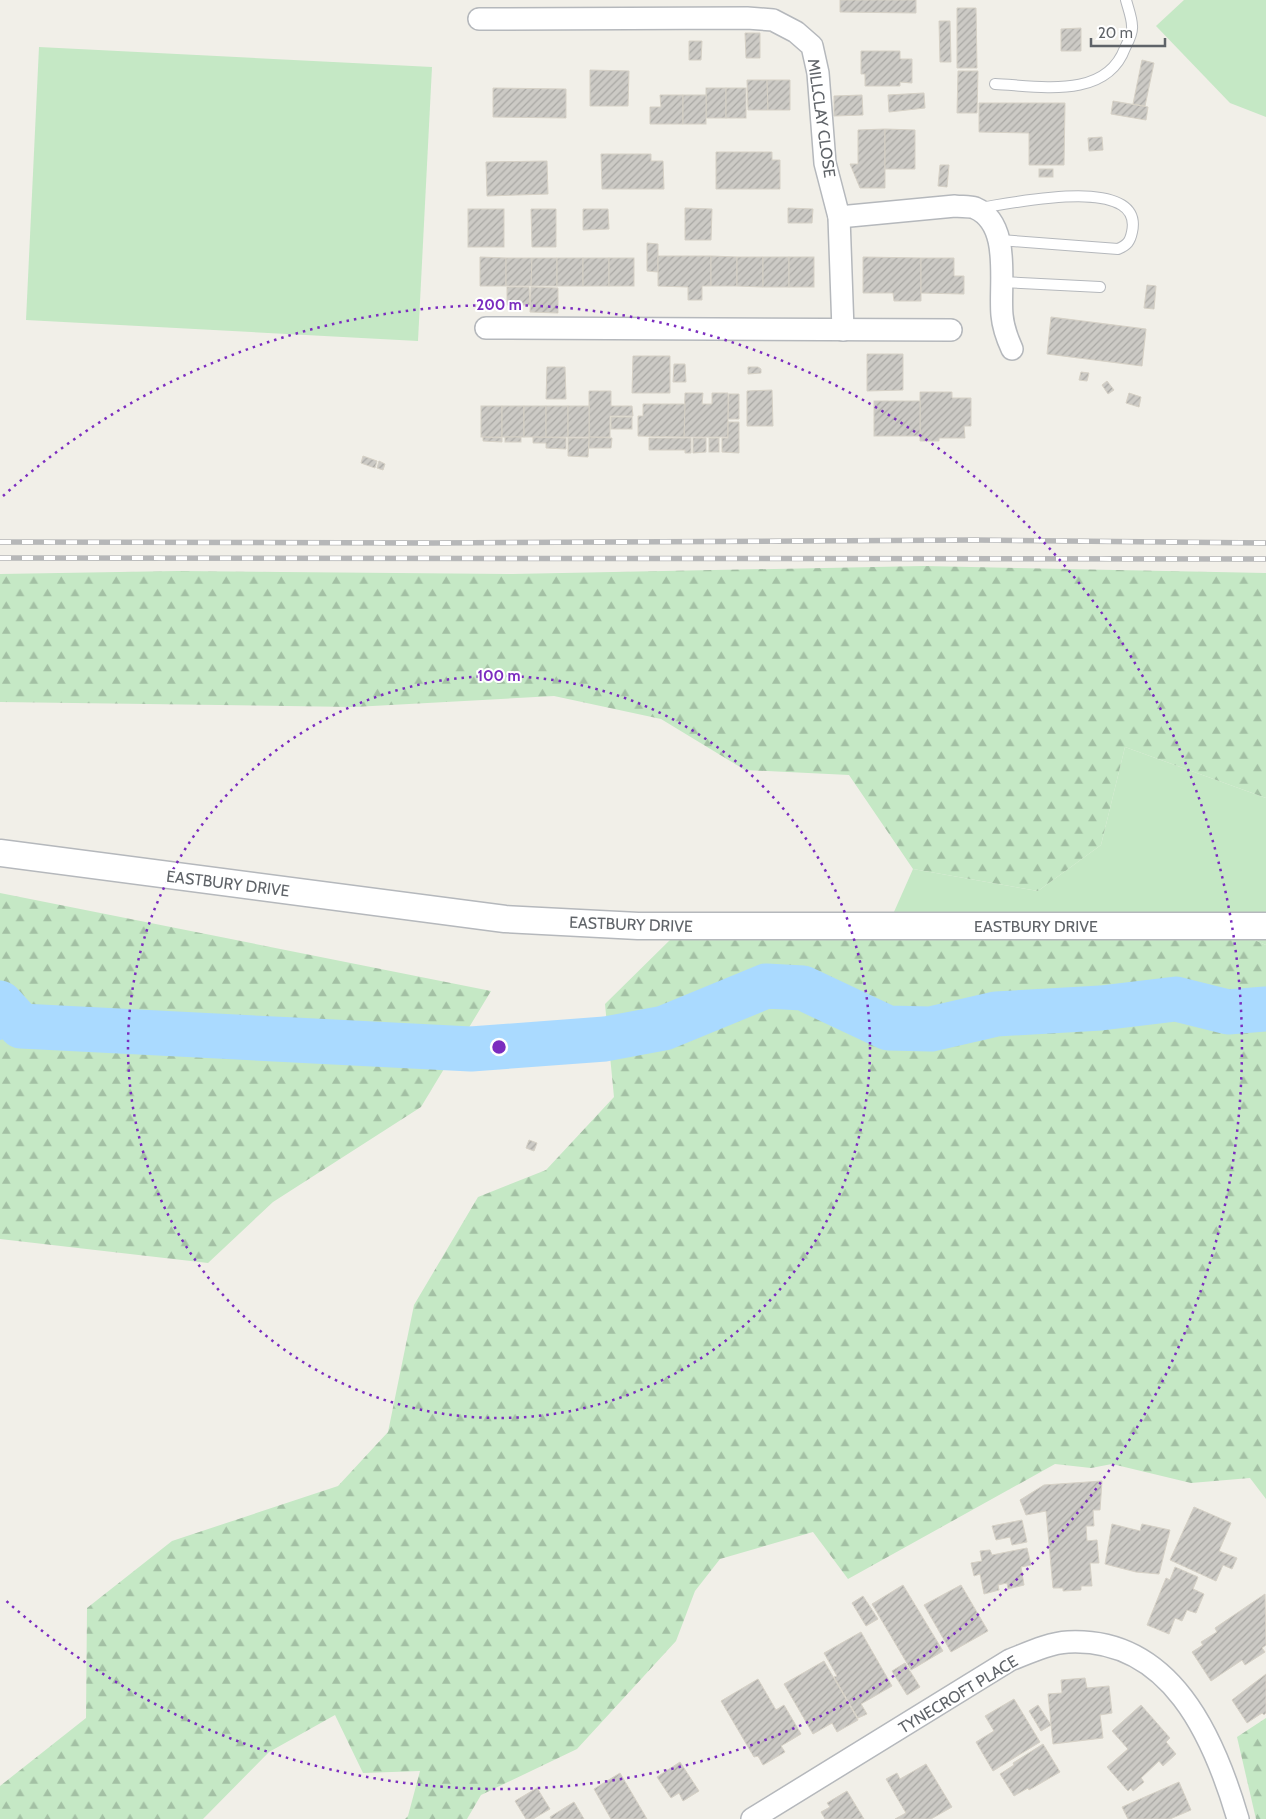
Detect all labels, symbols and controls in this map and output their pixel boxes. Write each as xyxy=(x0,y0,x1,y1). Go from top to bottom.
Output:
scale bar xyxy=(1091,15,1165,47)
text: 20 m xyxy=(1098,24,1133,42)
street label: MILLCLAY CLOSE xyxy=(804,57,839,179)
text: 200 m xyxy=(476,296,522,314)
text: 100 m xyxy=(477,667,521,685)
street label: EASTBURY DRIVE xyxy=(165,867,291,900)
street label: EASTBURY DRIVE xyxy=(569,913,693,936)
street label: EASTBURY DRIVE xyxy=(974,917,1098,936)
centre of rings xyxy=(490,1038,508,1056)
street label: TYNECROFT PLACE xyxy=(895,1651,1021,1737)

